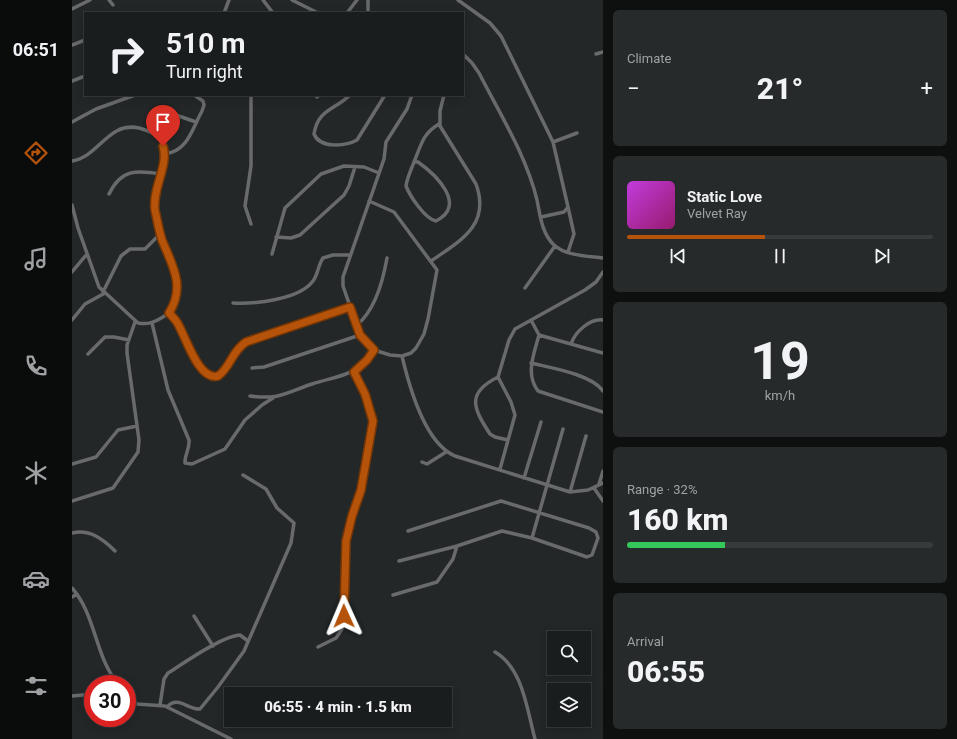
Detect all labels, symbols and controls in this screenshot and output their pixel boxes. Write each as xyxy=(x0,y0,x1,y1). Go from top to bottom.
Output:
text: 510 m xyxy=(166,27,245,60)
icon: right xyxy=(100,28,152,80)
text: 06:51 xyxy=(13,39,59,60)
text: Climate xyxy=(627,51,671,66)
text: Turn right xyxy=(166,61,243,82)
text: 21° xyxy=(757,71,803,106)
text: − xyxy=(627,76,640,101)
text: + xyxy=(921,76,933,101)
pin xyxy=(146,105,180,146)
icon: arrive xyxy=(152,111,174,133)
icon: directions xyxy=(22,139,50,167)
text: Static Love xyxy=(687,188,762,206)
text: Velvet Ray xyxy=(687,206,747,221)
icon: music xyxy=(22,245,50,273)
icon: previous xyxy=(667,245,689,267)
icon: pause xyxy=(769,245,791,267)
icon: next xyxy=(871,245,893,267)
text: 19 xyxy=(750,331,810,392)
icon: phone xyxy=(22,352,50,380)
text: km/h xyxy=(765,388,795,403)
icon: climate xyxy=(22,459,50,487)
text: Range · 32% xyxy=(627,482,697,497)
text: 160 km xyxy=(627,502,729,537)
icon: car xyxy=(22,565,50,593)
position arrow xyxy=(323,595,365,637)
map controls xyxy=(547,631,591,727)
button: search xyxy=(547,631,591,675)
text: Arrival xyxy=(627,634,664,649)
text: 06:55 xyxy=(627,654,705,689)
icon: filters xyxy=(22,672,50,700)
speed limit sign: 30 xyxy=(84,675,136,727)
button: layers xyxy=(547,683,591,727)
text: 06:55 · 4 min · 1.5 km xyxy=(264,698,412,716)

